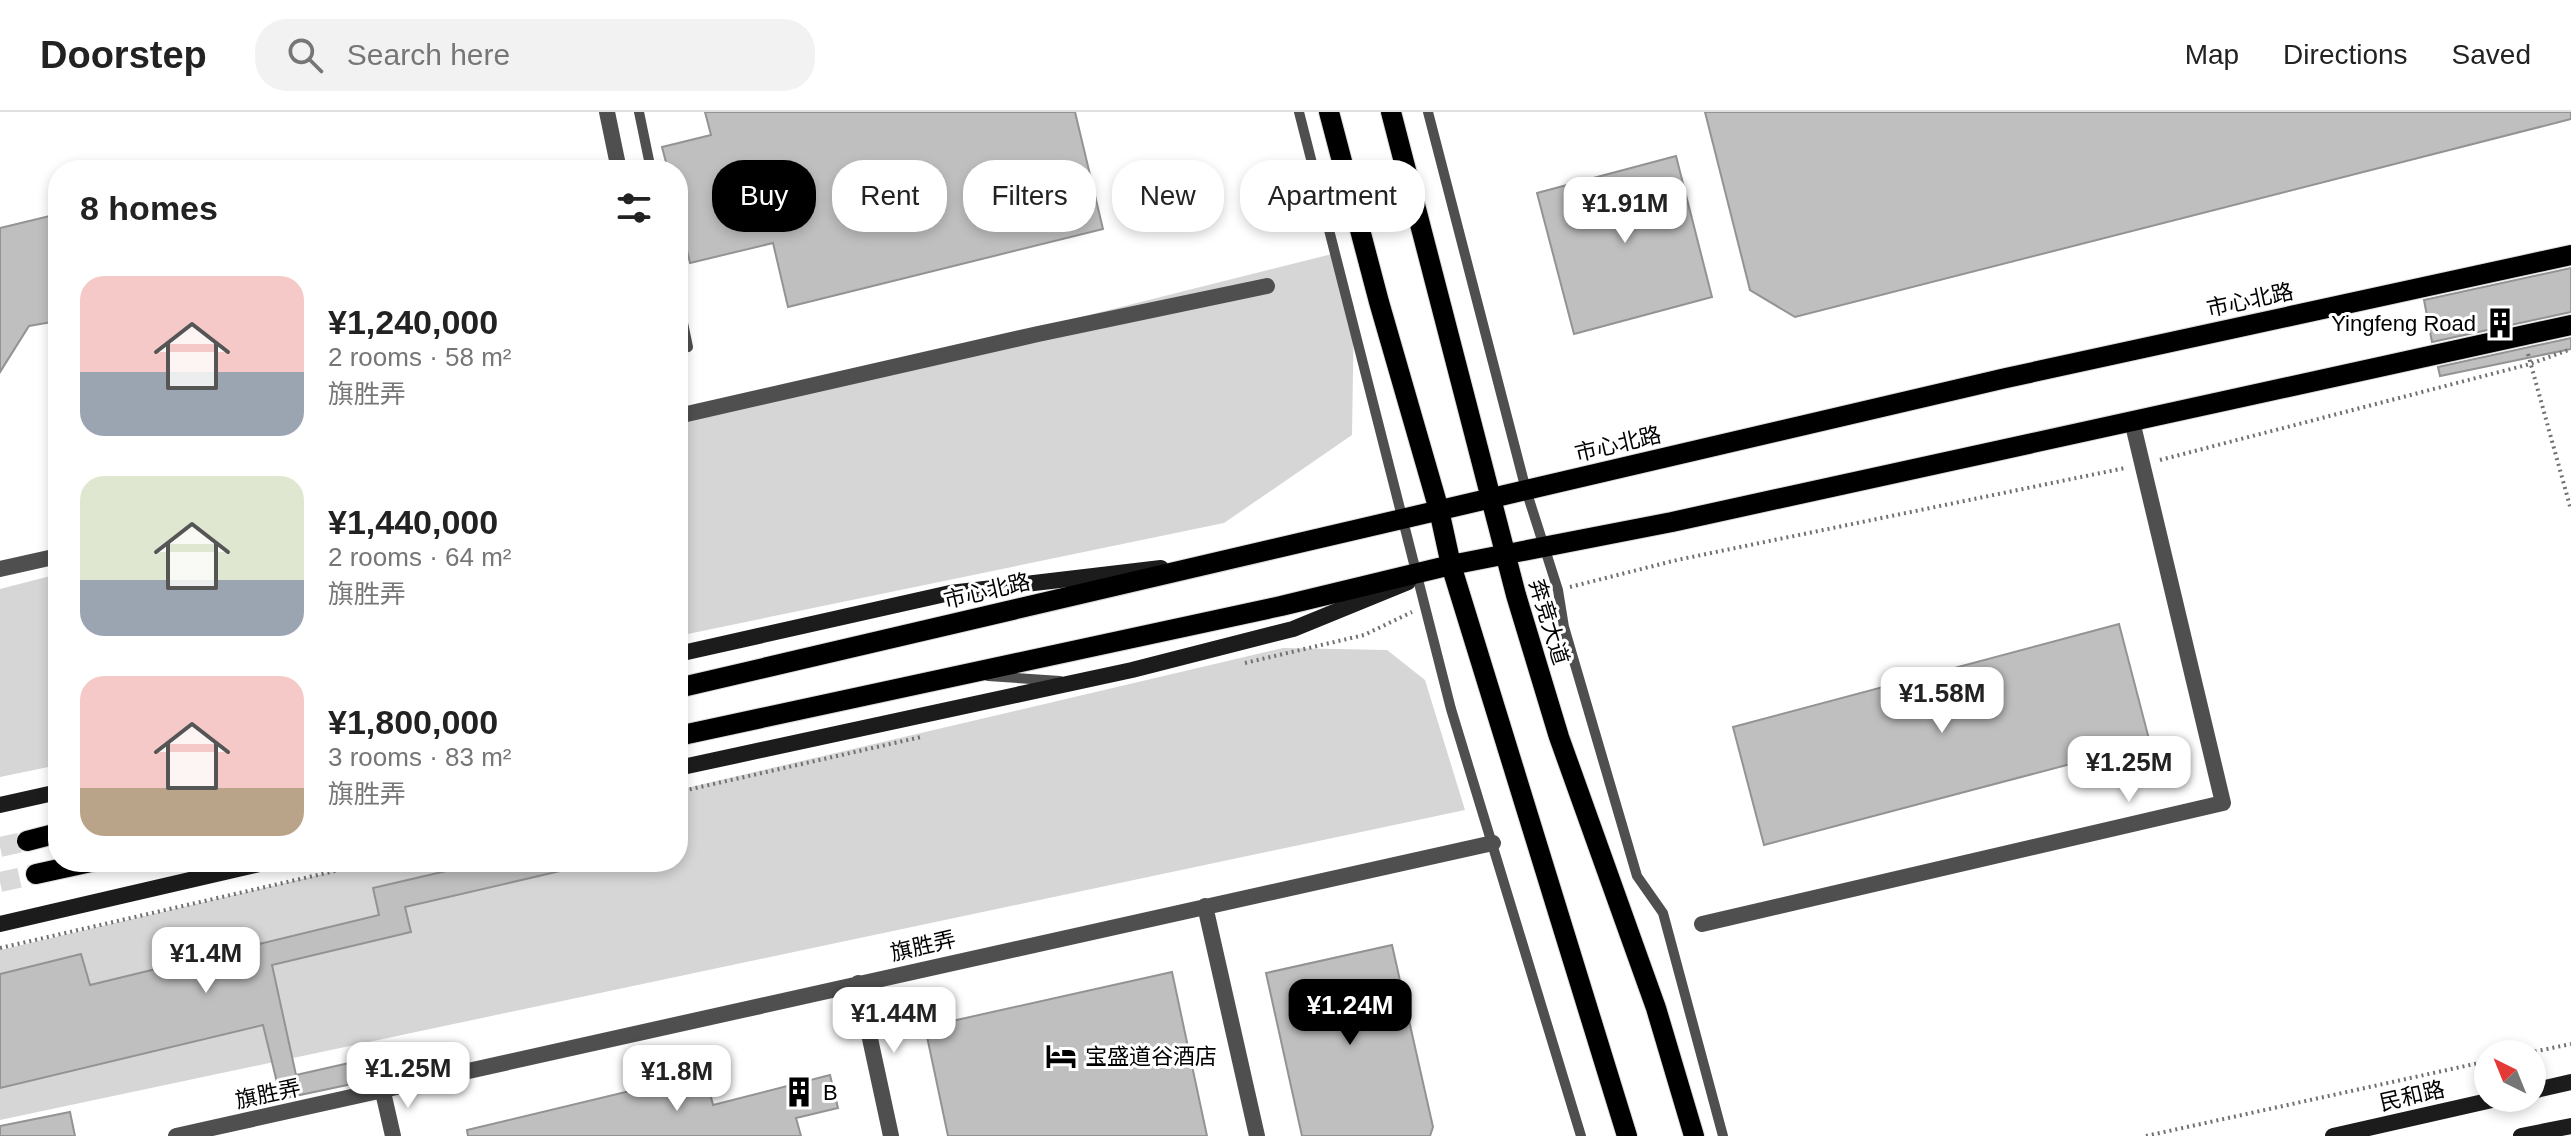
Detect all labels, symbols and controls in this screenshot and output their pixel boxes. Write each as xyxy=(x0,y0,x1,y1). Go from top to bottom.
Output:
search box xyxy=(255,19,815,91)
icon: search xyxy=(283,33,327,77)
text: Doorstep xyxy=(40,34,207,76)
text: Search here xyxy=(347,38,510,71)
text: Map xyxy=(2185,39,2239,70)
text: Directions xyxy=(2283,39,2408,70)
text: Saved xyxy=(2452,39,2531,70)
chip: Buy xyxy=(712,160,816,232)
chip: Rent xyxy=(832,160,947,232)
chip: Filters xyxy=(963,160,1096,232)
chip: New xyxy=(1112,160,1224,232)
chip: Apartment xyxy=(1240,160,1425,232)
pin: ¥1.91M xyxy=(1560,177,1690,245)
icon: filters xyxy=(612,186,656,230)
text: ¥1.91M xyxy=(1582,188,1668,218)
text: 8 homes xyxy=(80,189,218,227)
street label: 市心北路 xyxy=(2204,279,2296,321)
text: ¥1,240,000 xyxy=(328,303,498,341)
building icon: Yingfeng Road xyxy=(2483,306,2517,340)
icon: home xyxy=(144,308,240,404)
place label: Yingfeng Road xyxy=(2331,311,2476,336)
text: 2 rooms · 58 m² xyxy=(328,342,512,372)
text: 旗胜弄 xyxy=(328,379,406,409)
street label: 市心北路 xyxy=(1572,422,1664,466)
text: ¥1,440,000 xyxy=(328,503,498,541)
icon: home xyxy=(144,508,240,604)
text: 2 rooms · 64 m² xyxy=(328,542,512,572)
street label: 市心北路 xyxy=(941,569,1033,613)
street label: 奔竞大道 xyxy=(1524,576,1574,668)
text: 旗胜弄 xyxy=(328,579,406,609)
pin: ¥1.58M xyxy=(1877,667,2007,735)
text: ¥1.58M xyxy=(1899,678,1985,708)
text: ¥1,800,000 xyxy=(328,703,498,741)
icon: home xyxy=(144,708,240,804)
pin: ¥1.25M xyxy=(2064,736,2194,804)
text: 3 rooms · 83 m² xyxy=(328,742,512,772)
text: ¥1.25M xyxy=(2086,747,2172,777)
text: 旗胜弄 xyxy=(328,779,406,809)
street label: 旗胜弄 xyxy=(888,926,958,966)
pin: ¥1.4M xyxy=(150,927,262,995)
text: ¥1.4M xyxy=(170,938,242,968)
pin: ¥1.24M xyxy=(1285,979,1415,1047)
pin: ¥1.44M xyxy=(829,987,959,1055)
text: ¥1.24M xyxy=(1307,990,1393,1020)
text: ¥1.44M xyxy=(851,998,937,1028)
hotel icon: 宝盛道谷酒店 xyxy=(1044,1039,1078,1073)
north arrow xyxy=(2474,1040,2546,1112)
map controls xyxy=(2474,1040,2546,1112)
pin: ¥1.25M xyxy=(343,1042,473,1110)
place label: 宝盛道谷酒店 xyxy=(1085,1044,1217,1069)
pin: ¥1.8M xyxy=(621,1045,733,1113)
text: ¥1.25M xyxy=(365,1053,451,1083)
text: ¥1.8M xyxy=(641,1056,713,1086)
street label: 旗胜弄 xyxy=(233,1075,303,1113)
building icon: B xyxy=(782,1075,816,1109)
street label: 民和路 xyxy=(2377,1076,2447,1116)
place label: B xyxy=(823,1080,838,1105)

